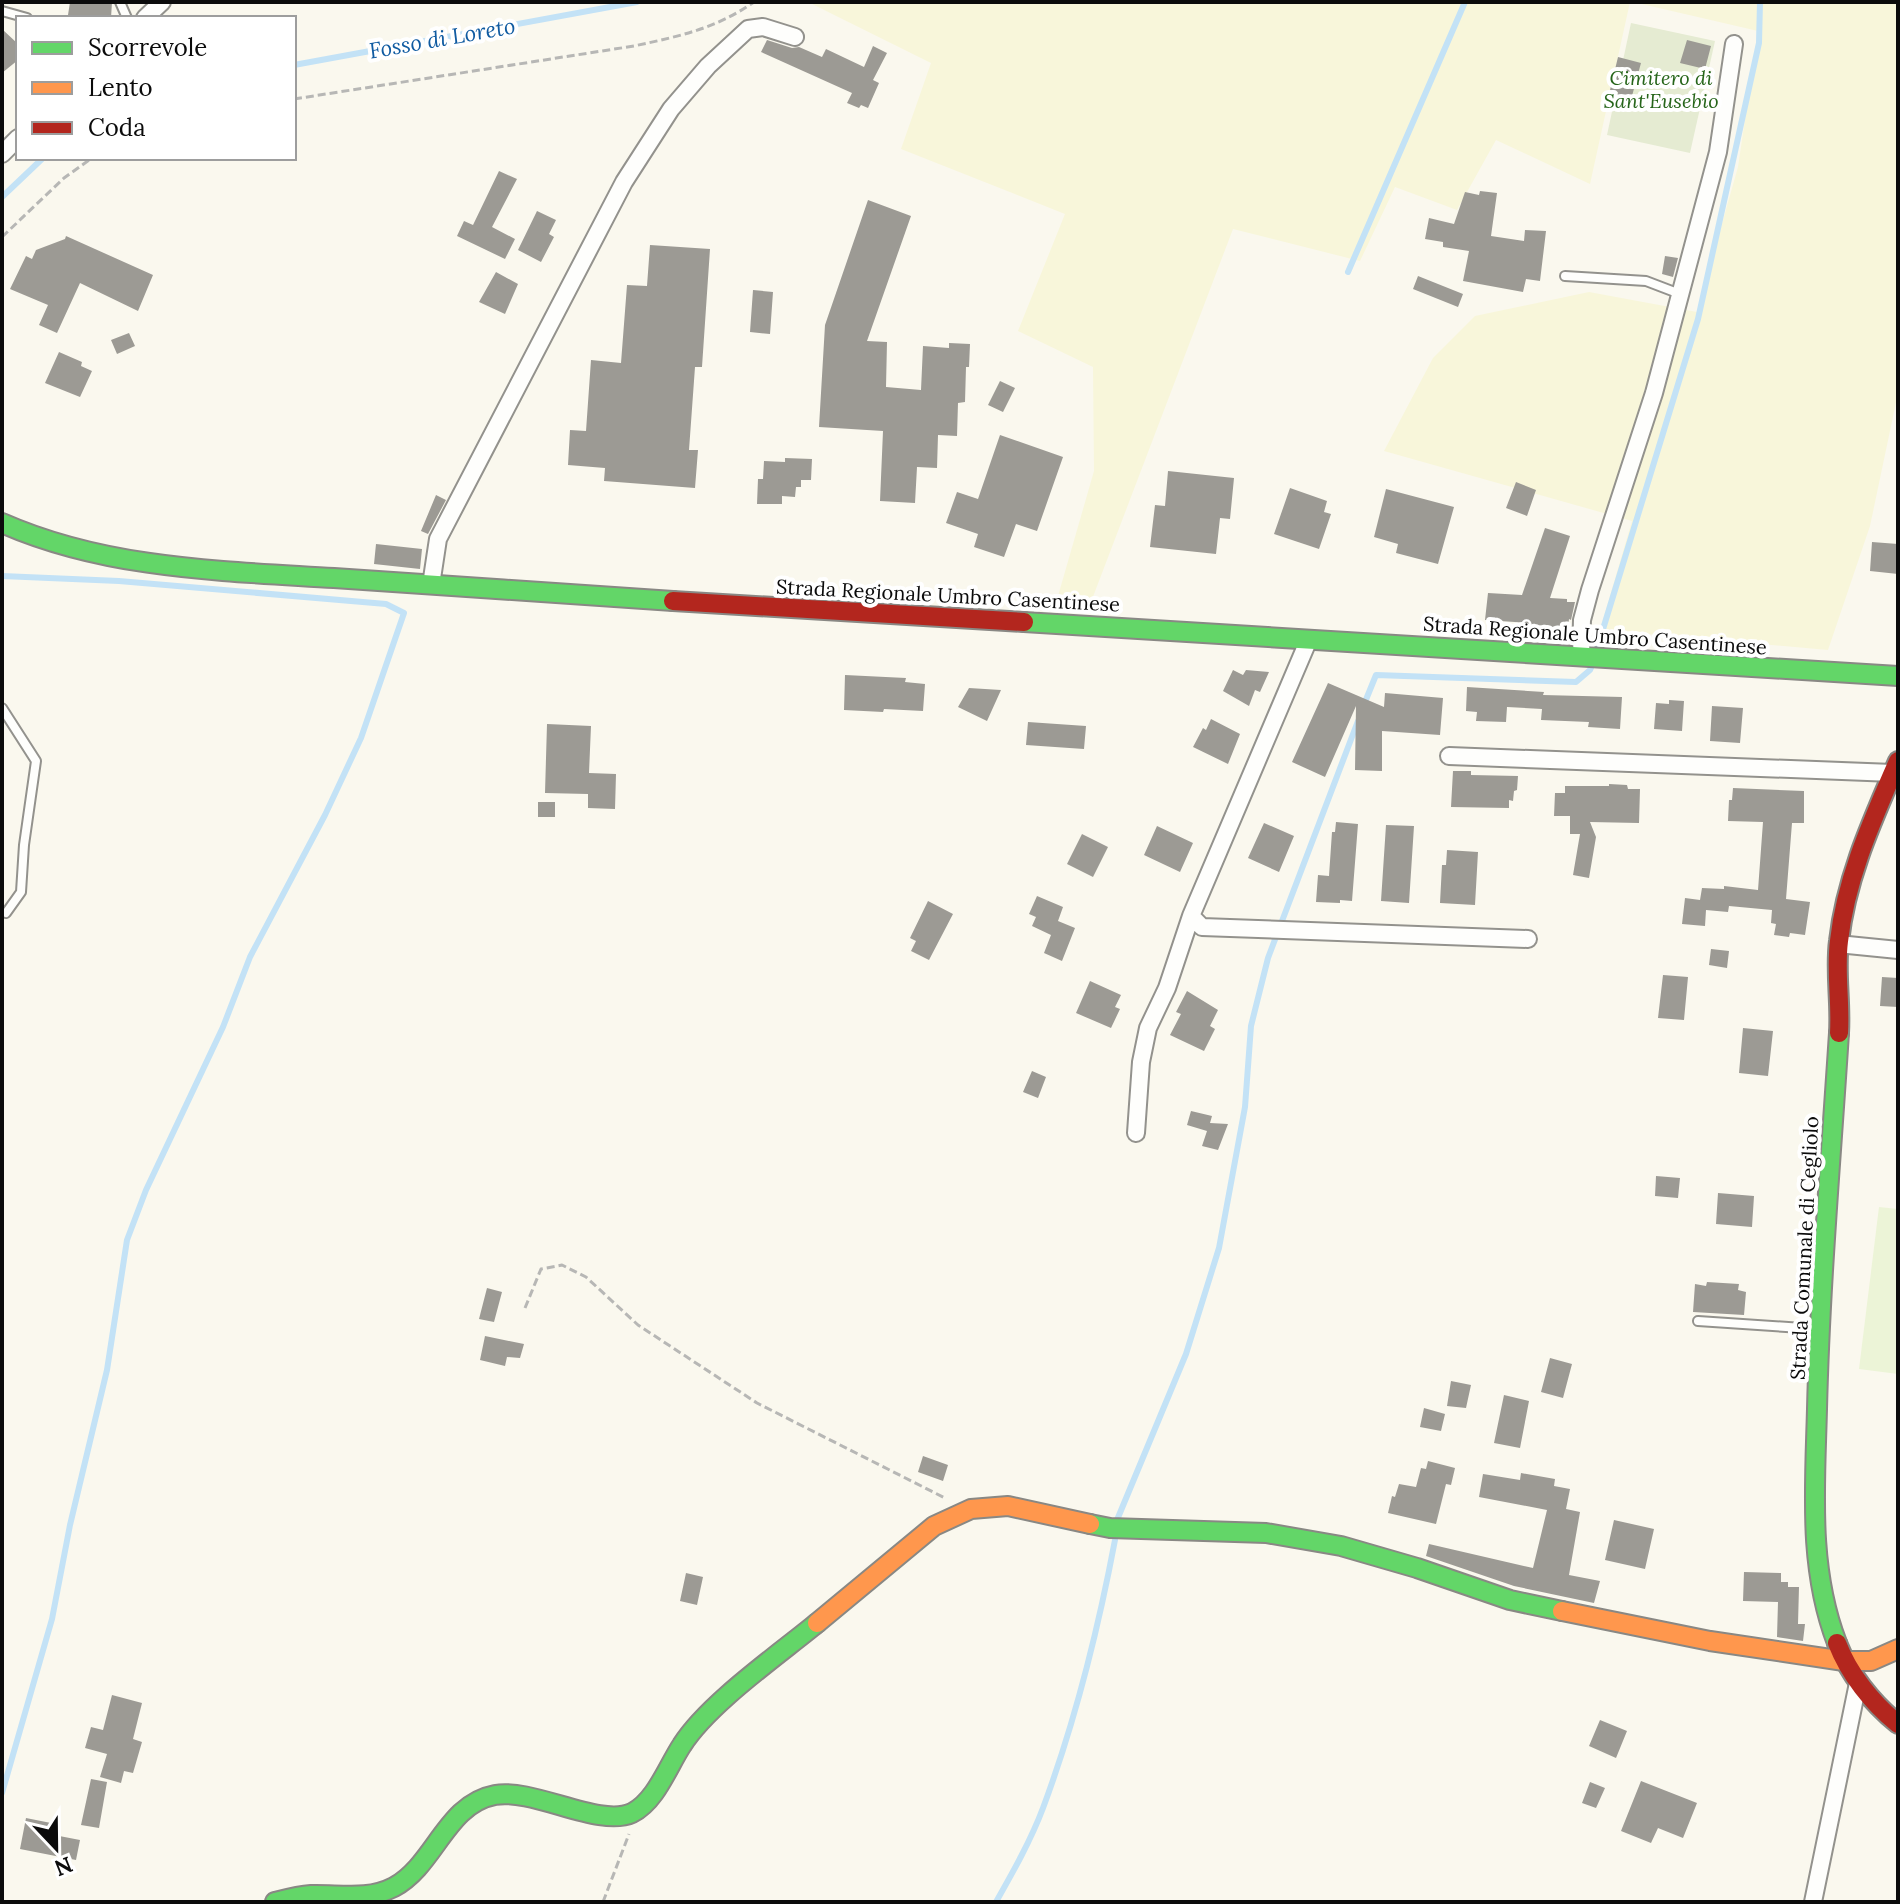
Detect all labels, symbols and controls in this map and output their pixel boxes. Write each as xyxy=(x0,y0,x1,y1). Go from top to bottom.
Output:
water label: Fosso di Loreto xyxy=(367,11,517,65)
legend xyxy=(16,16,296,160)
text: Scorrevole xyxy=(88,32,207,63)
park label: Cimitero di Sant'Eusebio xyxy=(1603,65,1719,113)
text: Lento xyxy=(88,72,153,103)
text: Coda xyxy=(88,112,146,143)
street label: Strada Regionale Umbro Casentinese xyxy=(775,574,1121,617)
street label: Strada Regionale Umbro Casentinese xyxy=(1422,611,1768,659)
street label: Strada Comunale di Cegliolo xyxy=(1785,1116,1823,1380)
north arrow xyxy=(16,1808,96,1888)
text: N xyxy=(50,1850,77,1883)

